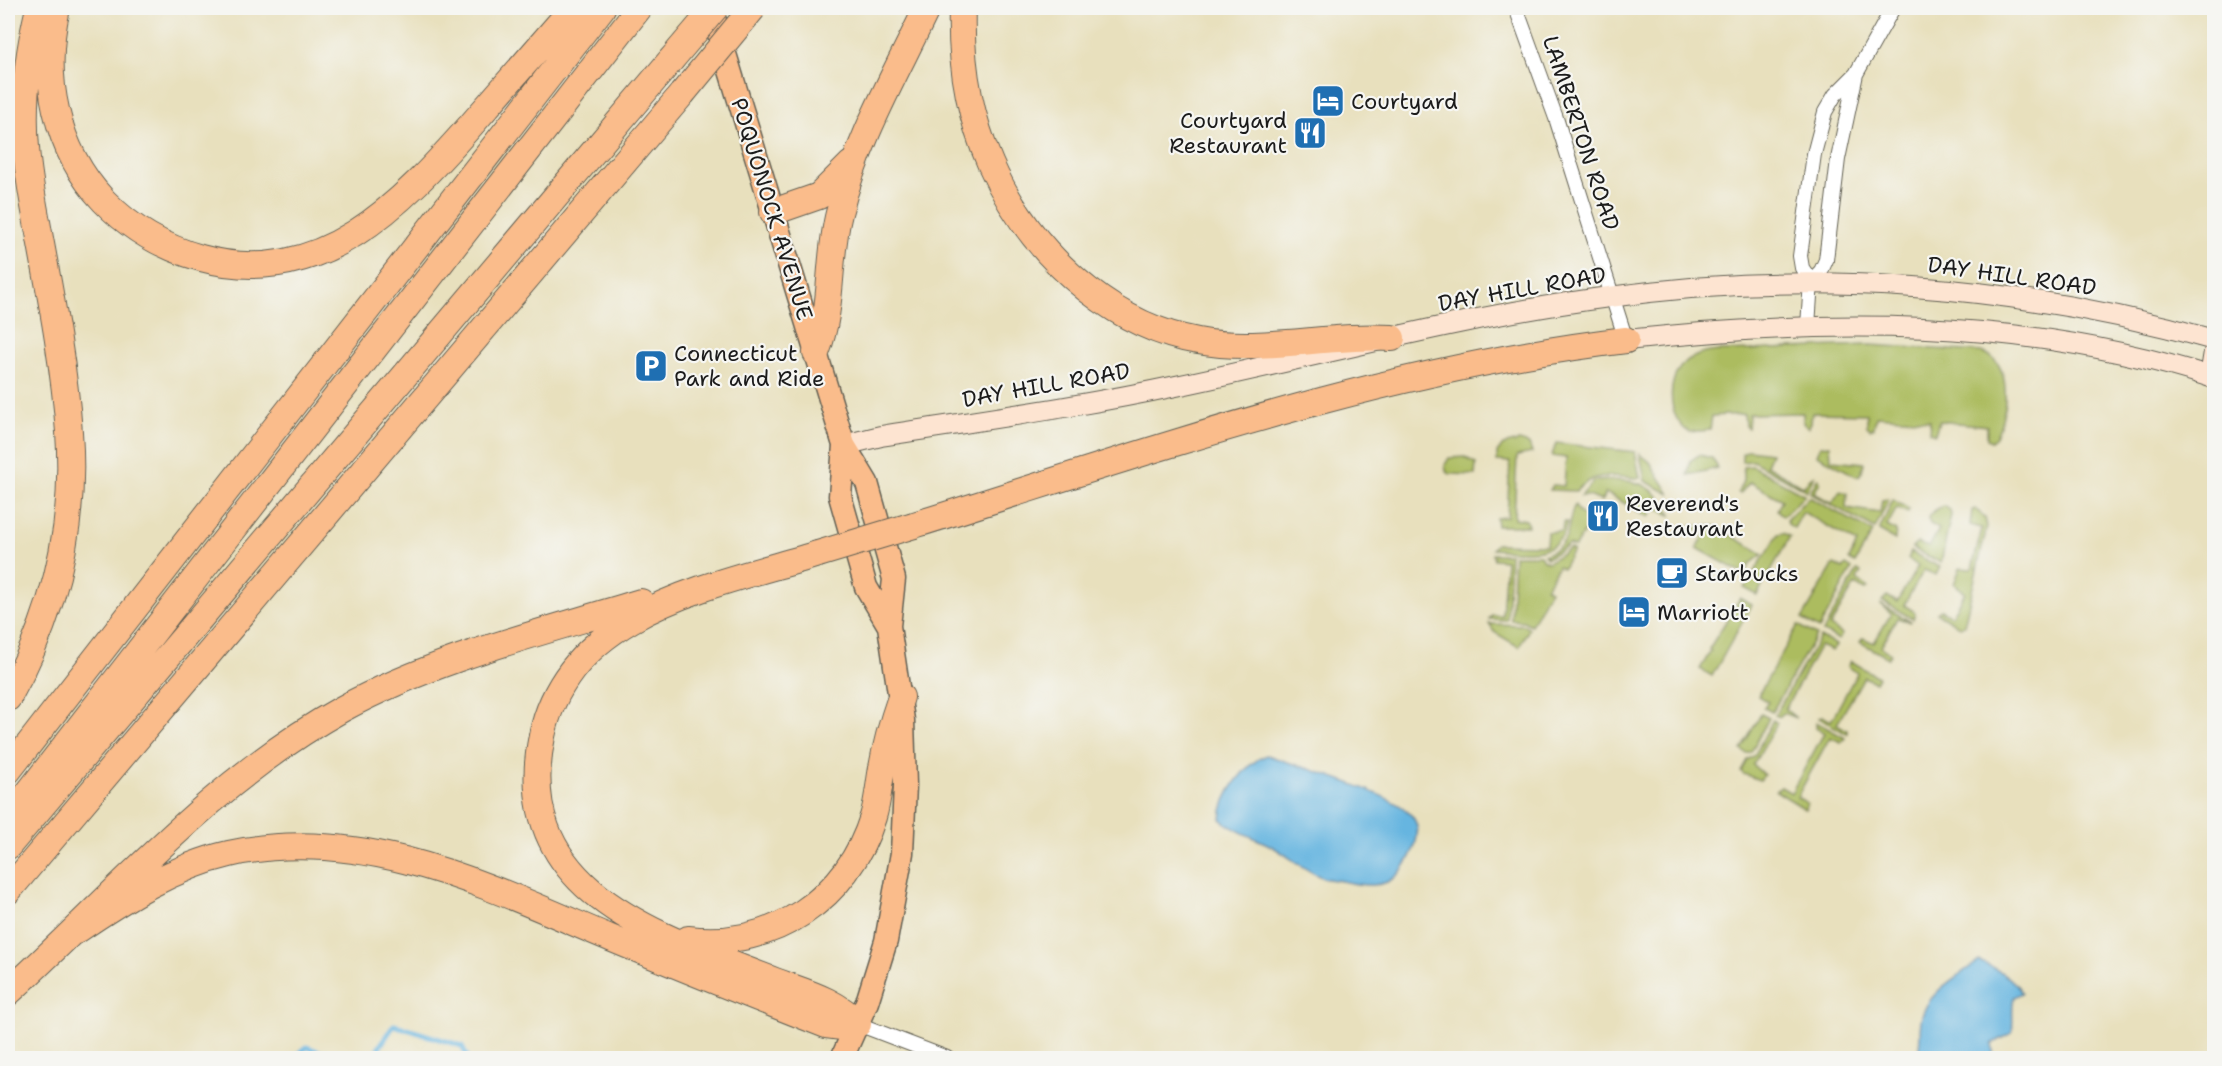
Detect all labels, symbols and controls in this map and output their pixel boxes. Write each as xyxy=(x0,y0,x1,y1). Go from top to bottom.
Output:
street label: LAMBERTON ROAD xyxy=(1536,32,1626,234)
hotel icon: Courtyard xyxy=(1310,83,1346,119)
place label: Courtyard xyxy=(1351,87,1458,116)
street label: POQUONOCK AVENUE xyxy=(724,94,820,324)
place label: Courtyard Restaurant xyxy=(1169,106,1287,160)
restaurant icon: Courtyard Restaurant xyxy=(1292,115,1328,151)
street label: DAY HILL ROAD xyxy=(1926,250,2098,302)
street label: DAY HILL ROAD xyxy=(1436,260,1608,318)
place label: Connecticut Park and Ride xyxy=(674,339,825,393)
parking icon: Connecticut Park and Ride xyxy=(633,348,669,384)
street label: DAY HILL ROAD xyxy=(960,356,1132,414)
place label: Reverend's Restaurant xyxy=(1626,489,1744,543)
restaurant icon: Reverend's Restaurant xyxy=(1585,498,1621,534)
cafe icon: Starbucks xyxy=(1654,555,1690,591)
place label: Starbucks xyxy=(1695,559,1799,588)
hotel icon: Marriott xyxy=(1616,594,1652,630)
place label: Marriott xyxy=(1657,598,1749,627)

